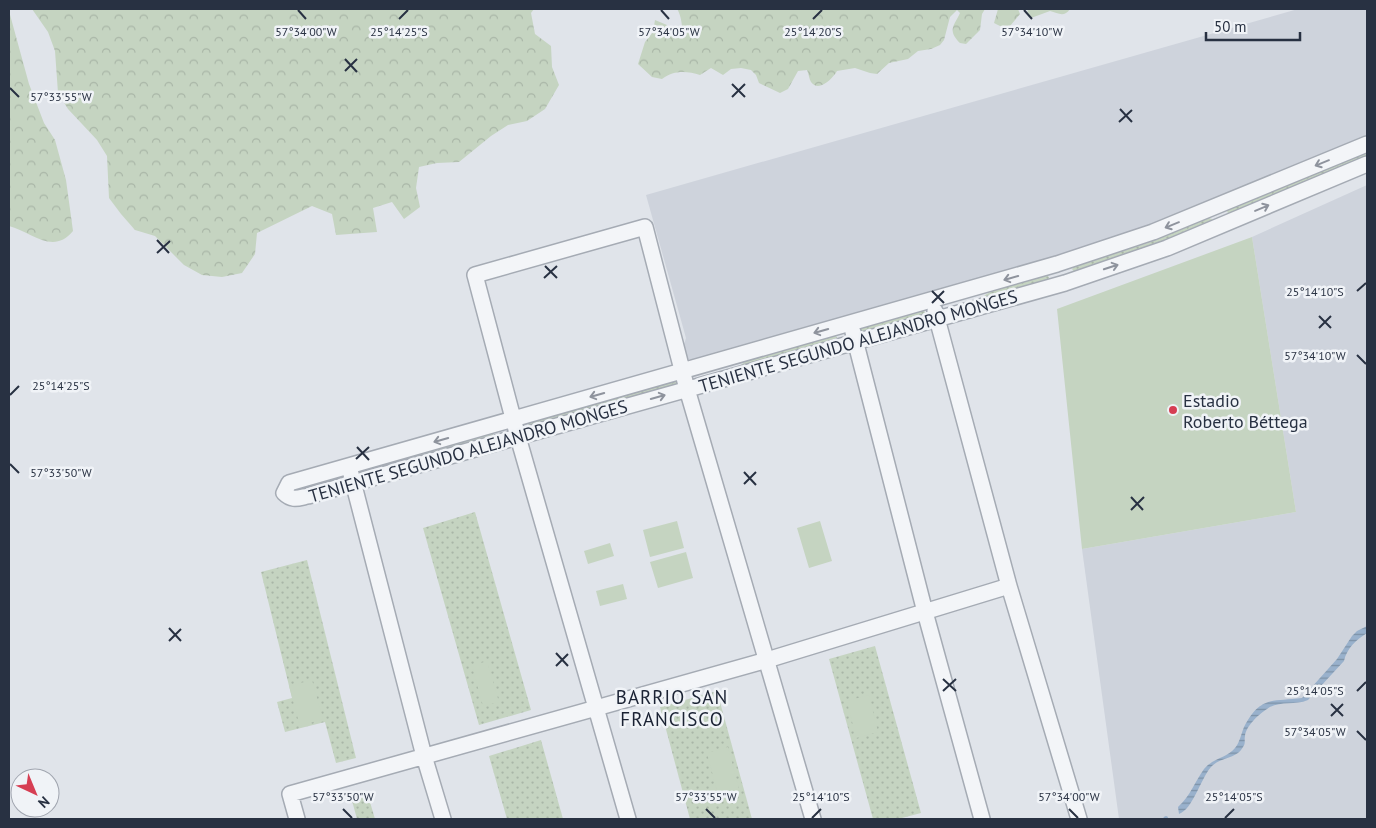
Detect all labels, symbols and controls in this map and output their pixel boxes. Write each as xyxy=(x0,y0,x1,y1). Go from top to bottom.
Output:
scale bar xyxy=(1206,10,1300,42)
text: 50 m xyxy=(1214,17,1247,36)
text: 57°34'00"W xyxy=(275,24,337,39)
text: 25°14'25"S xyxy=(370,24,428,39)
text: 57°34'05"W xyxy=(638,24,700,39)
text: 25°14'20"S xyxy=(784,24,842,39)
text: 57°34'10"W xyxy=(1001,24,1063,39)
text: 57°33'55"W xyxy=(30,89,92,104)
one-way arrow xyxy=(1315,158,1330,168)
one-way arrow xyxy=(1254,203,1269,212)
one-way arrow xyxy=(1165,220,1180,230)
one-way arrow xyxy=(1103,262,1118,271)
one-way arrow xyxy=(1003,273,1019,283)
street label: TENIENTE SEGUNDO ALEJANDRO MONGES xyxy=(696,284,1020,398)
text: 25°14'10"S xyxy=(1286,284,1344,299)
one-way arrow xyxy=(813,327,829,337)
text: 57°34'10"W xyxy=(1284,348,1346,363)
text: 25°14'25"S xyxy=(32,378,90,393)
place label: Estadio Roberto Béttega xyxy=(1183,389,1308,433)
one-way arrow xyxy=(589,391,605,400)
one-way arrow xyxy=(650,392,666,402)
street label: TENIENTE SEGUNDO ALEJANDRO MONGES xyxy=(306,394,630,508)
marker: Estadio Roberto Béttega xyxy=(1167,404,1179,416)
one-way arrow xyxy=(433,435,449,445)
text: 57°33'50"W xyxy=(30,465,92,480)
text: 25°14'05"S xyxy=(1286,683,1344,698)
district label: BARRIO SAN FRANCISCO xyxy=(616,685,728,731)
text: 57°34'05"W xyxy=(1284,724,1346,739)
north arrow xyxy=(10,768,60,818)
text: 57°33'50"W xyxy=(312,789,374,804)
text: 57°33'55"W xyxy=(675,789,737,804)
text: 25°14'10"S xyxy=(792,789,850,804)
text: 57°34'00"W xyxy=(1038,789,1100,804)
text: 25°14'05"S xyxy=(1205,789,1263,804)
text: N xyxy=(34,793,54,812)

